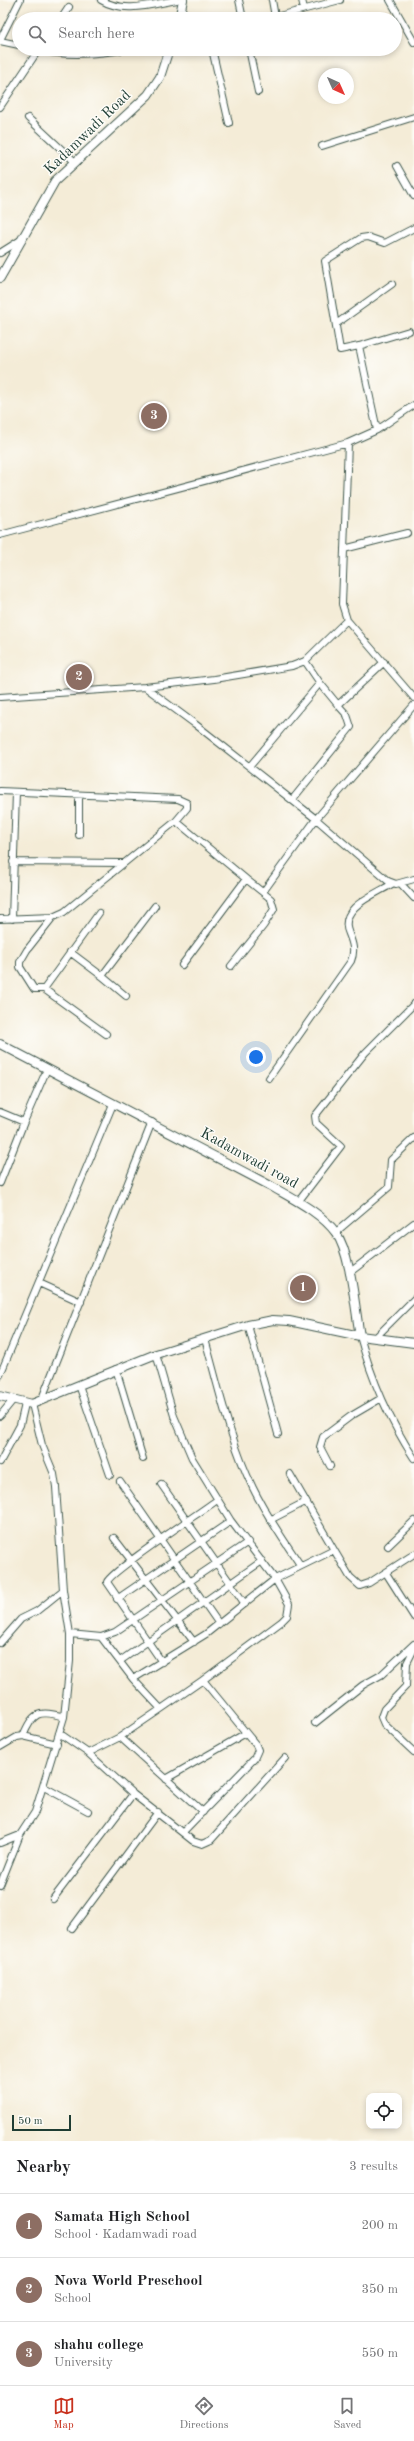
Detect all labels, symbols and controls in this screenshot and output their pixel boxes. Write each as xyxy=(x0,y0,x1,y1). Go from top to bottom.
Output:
search box xyxy=(12,12,402,56)
icon: search xyxy=(26,23,48,45)
text: Search here xyxy=(58,27,135,42)
north arrow xyxy=(318,68,354,104)
street label: Kadamwadi Road xyxy=(42,88,134,178)
pin: 3 xyxy=(141,401,167,431)
pin: 2 xyxy=(66,662,92,692)
your location xyxy=(246,1047,266,1067)
street label: Kadamwadi road xyxy=(198,1126,301,1192)
pin: 1 xyxy=(290,1273,316,1303)
map controls xyxy=(366,2093,402,2129)
button: locate xyxy=(366,2093,402,2129)
scale bar xyxy=(12,2113,71,2132)
text: 50 m xyxy=(18,2116,43,2127)
text: Nearby xyxy=(16,2159,71,2176)
text: 3 results xyxy=(349,2160,398,2173)
text: Samata High School xyxy=(54,2210,190,2225)
text: 1 xyxy=(25,2219,33,2232)
text: 200 m xyxy=(361,2219,398,2232)
text: School · Kadamwadi road xyxy=(54,2228,197,2241)
text: Nova World Preschool xyxy=(54,2274,203,2289)
text: 2 xyxy=(25,2283,33,2296)
text: 350 m xyxy=(361,2283,398,2296)
text: School xyxy=(54,2292,91,2305)
text: shahu college xyxy=(54,2338,144,2353)
text: 3 xyxy=(25,2347,33,2360)
text: 550 m xyxy=(361,2347,398,2360)
text: University xyxy=(54,2356,113,2369)
tab: Map xyxy=(53,2395,75,2433)
tab: Directions xyxy=(180,2395,228,2433)
tab: Saved xyxy=(333,2395,361,2433)

